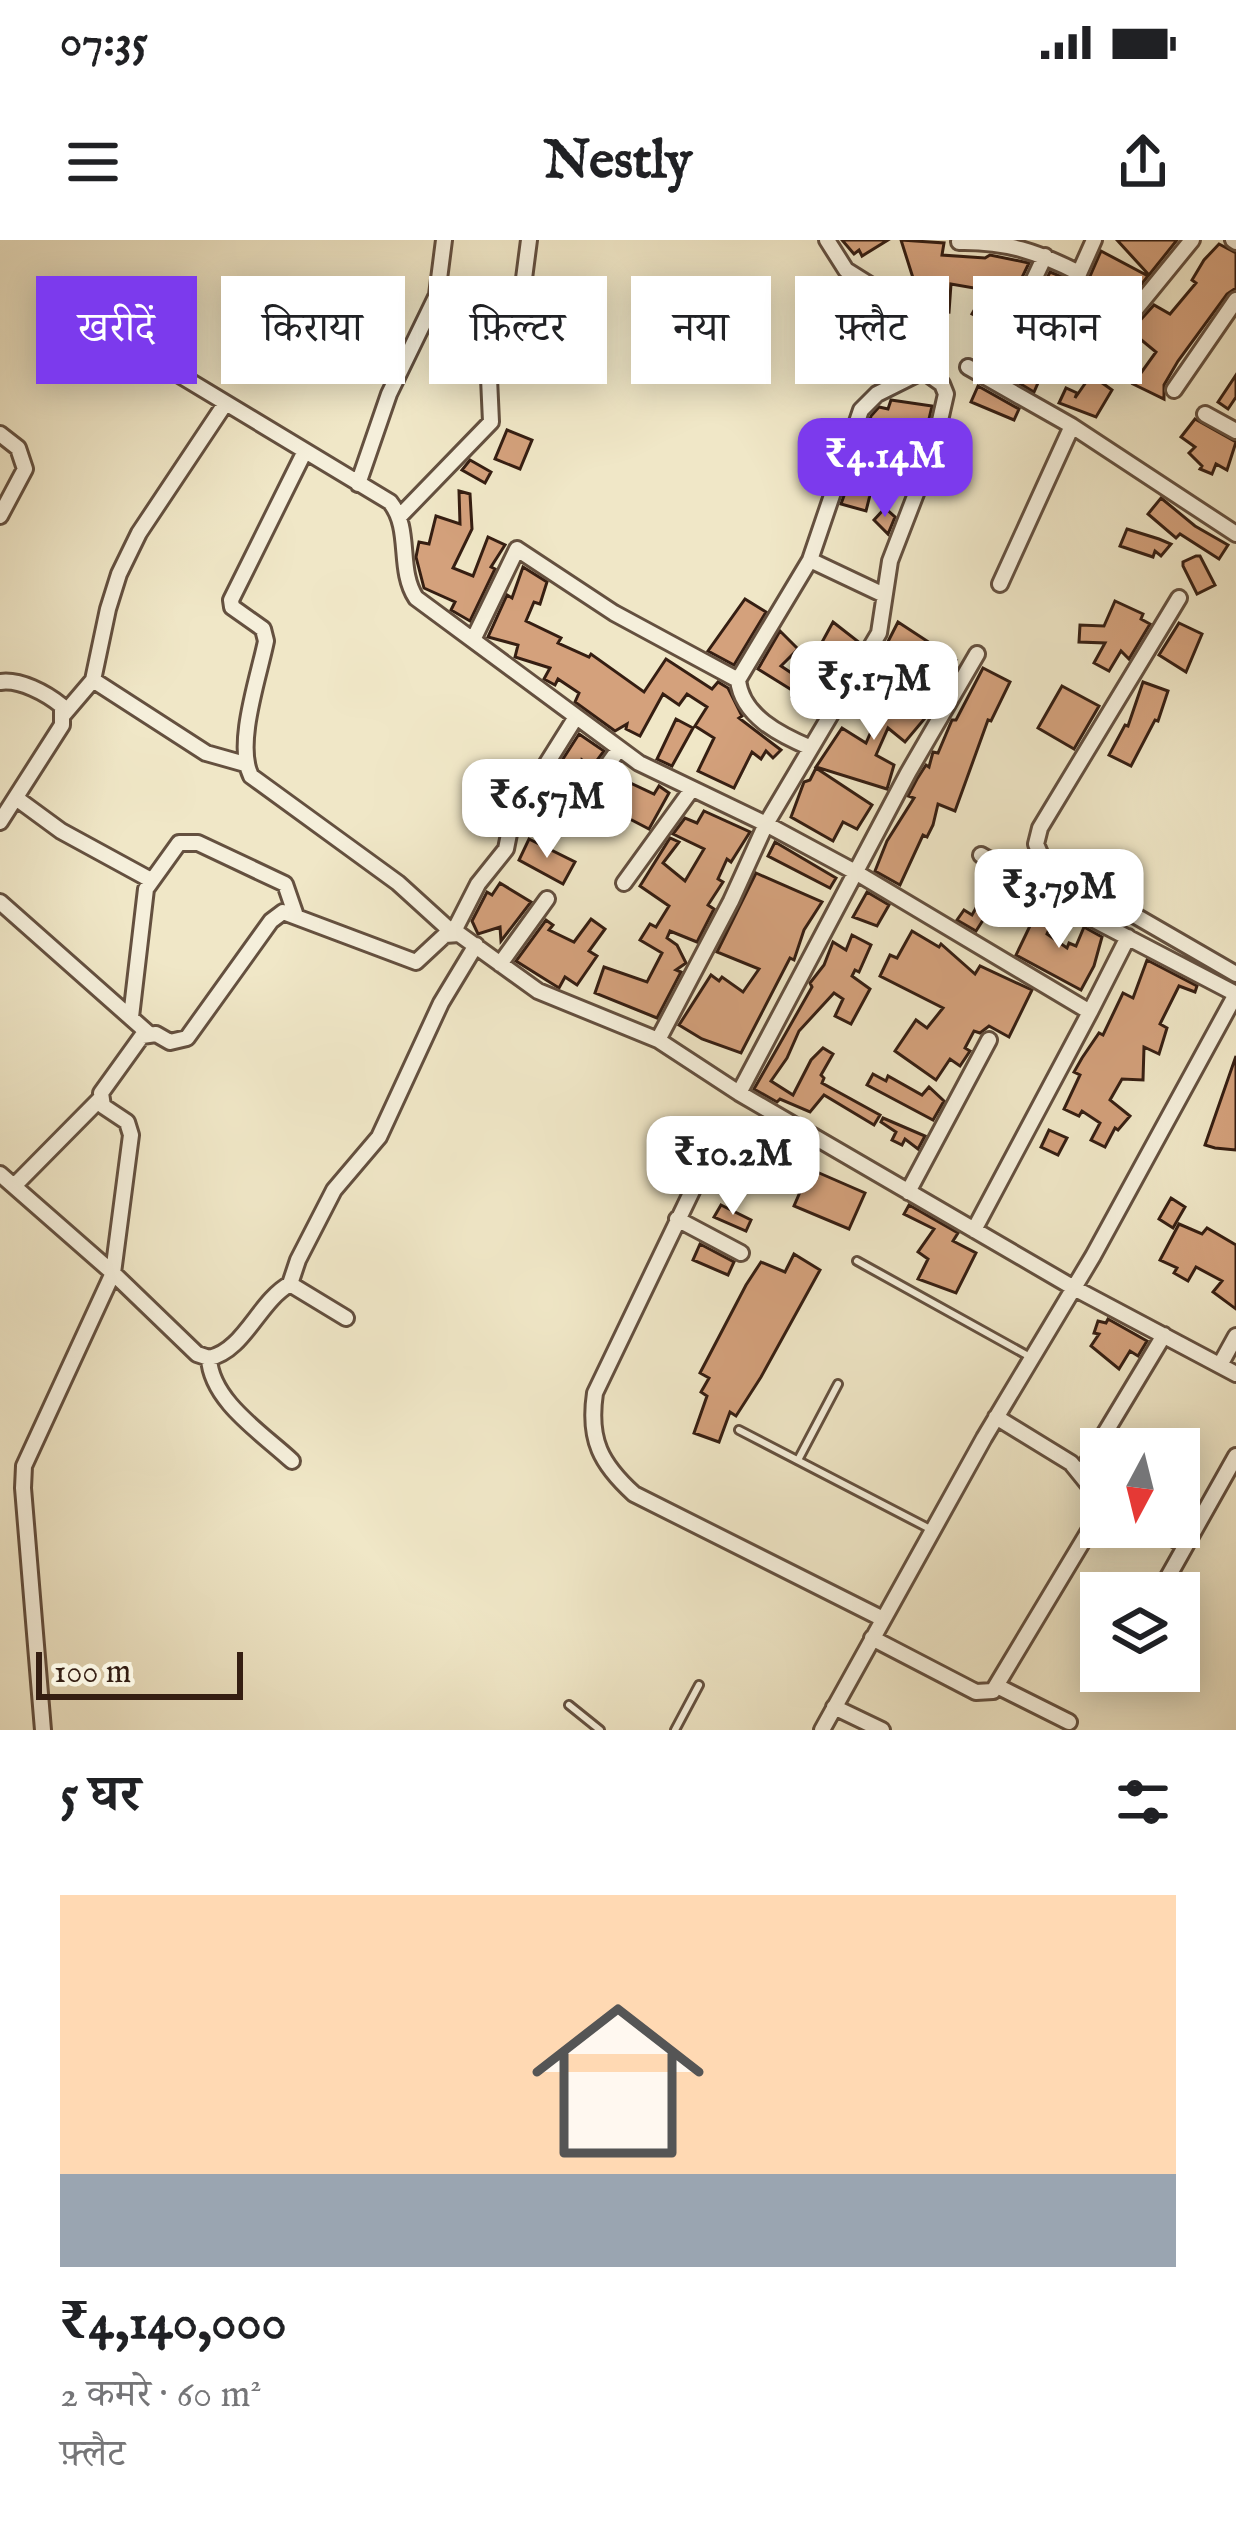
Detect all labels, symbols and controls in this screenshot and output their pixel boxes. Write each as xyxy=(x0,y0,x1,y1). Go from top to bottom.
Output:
text: 07:35 xyxy=(60,14,148,71)
text: Nestly xyxy=(544,128,692,197)
icon: menu xyxy=(60,129,126,195)
icon: share xyxy=(1110,129,1176,195)
chip: खरीदें xyxy=(36,276,197,384)
chip: किराया xyxy=(221,276,405,384)
chip: फ़िल्टर xyxy=(429,276,607,384)
chip: नया xyxy=(631,276,771,384)
chip: फ़्लैट xyxy=(795,276,949,384)
chip: मकान xyxy=(973,276,1142,384)
pin: ₹4.14M xyxy=(787,418,983,520)
text: ₹4.14M xyxy=(825,432,945,481)
pin: ₹5.17M xyxy=(776,641,972,743)
text: ₹5.17M xyxy=(817,655,931,704)
pin: ₹6.57M xyxy=(449,759,645,861)
text: ₹6.57M xyxy=(489,773,605,822)
pin: ₹3.79M xyxy=(961,849,1157,951)
text: ₹3.79M xyxy=(1002,863,1116,912)
pin: ₹10.2M xyxy=(635,1116,831,1218)
text: ₹10.2M xyxy=(674,1130,792,1179)
north arrow xyxy=(1080,1428,1200,1548)
map controls xyxy=(1080,1428,1200,1692)
button: layers xyxy=(1080,1572,1200,1692)
scale bar xyxy=(36,1646,243,1699)
text: 100 m xyxy=(54,1652,131,1694)
text: 5 घर xyxy=(60,1764,140,1829)
icon: filters xyxy=(1110,1769,1176,1835)
icon: home xyxy=(510,1973,726,2189)
text: ₹4,140,000 xyxy=(60,2292,287,2357)
text: 2 कमरे · 60 m² xyxy=(60,2371,262,2420)
text: फ़्लैट xyxy=(60,2431,125,2480)

